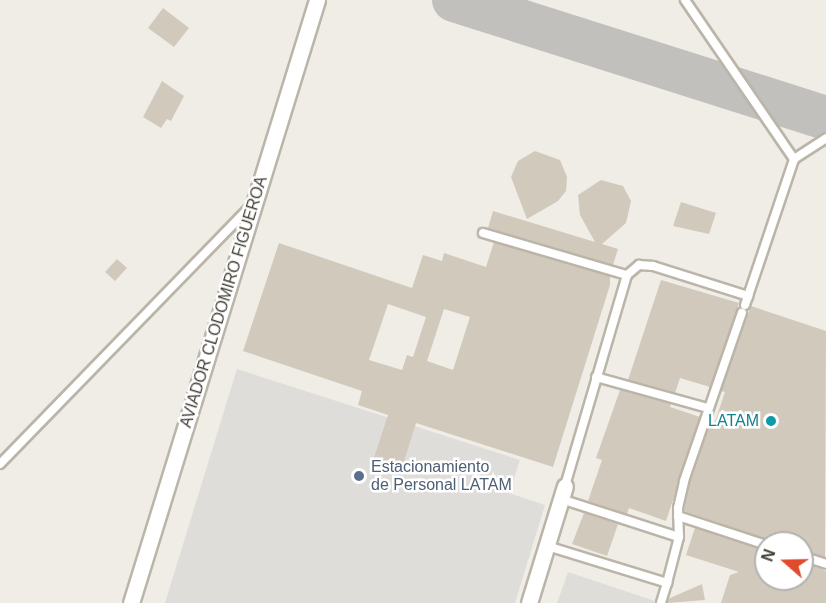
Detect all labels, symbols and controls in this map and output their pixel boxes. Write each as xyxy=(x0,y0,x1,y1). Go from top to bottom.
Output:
street label: AVIADOR CLODOMIRO FIGUEROA xyxy=(177,174,271,430)
place label: LATAM xyxy=(708,411,759,431)
marker: LATAM xyxy=(764,414,778,428)
place label: Estacionamiento de Personal LATAM xyxy=(371,457,512,495)
marker: Estacionamiento de Personal LATAM xyxy=(352,469,366,483)
north arrow xyxy=(754,531,814,591)
text: N xyxy=(759,547,778,564)

